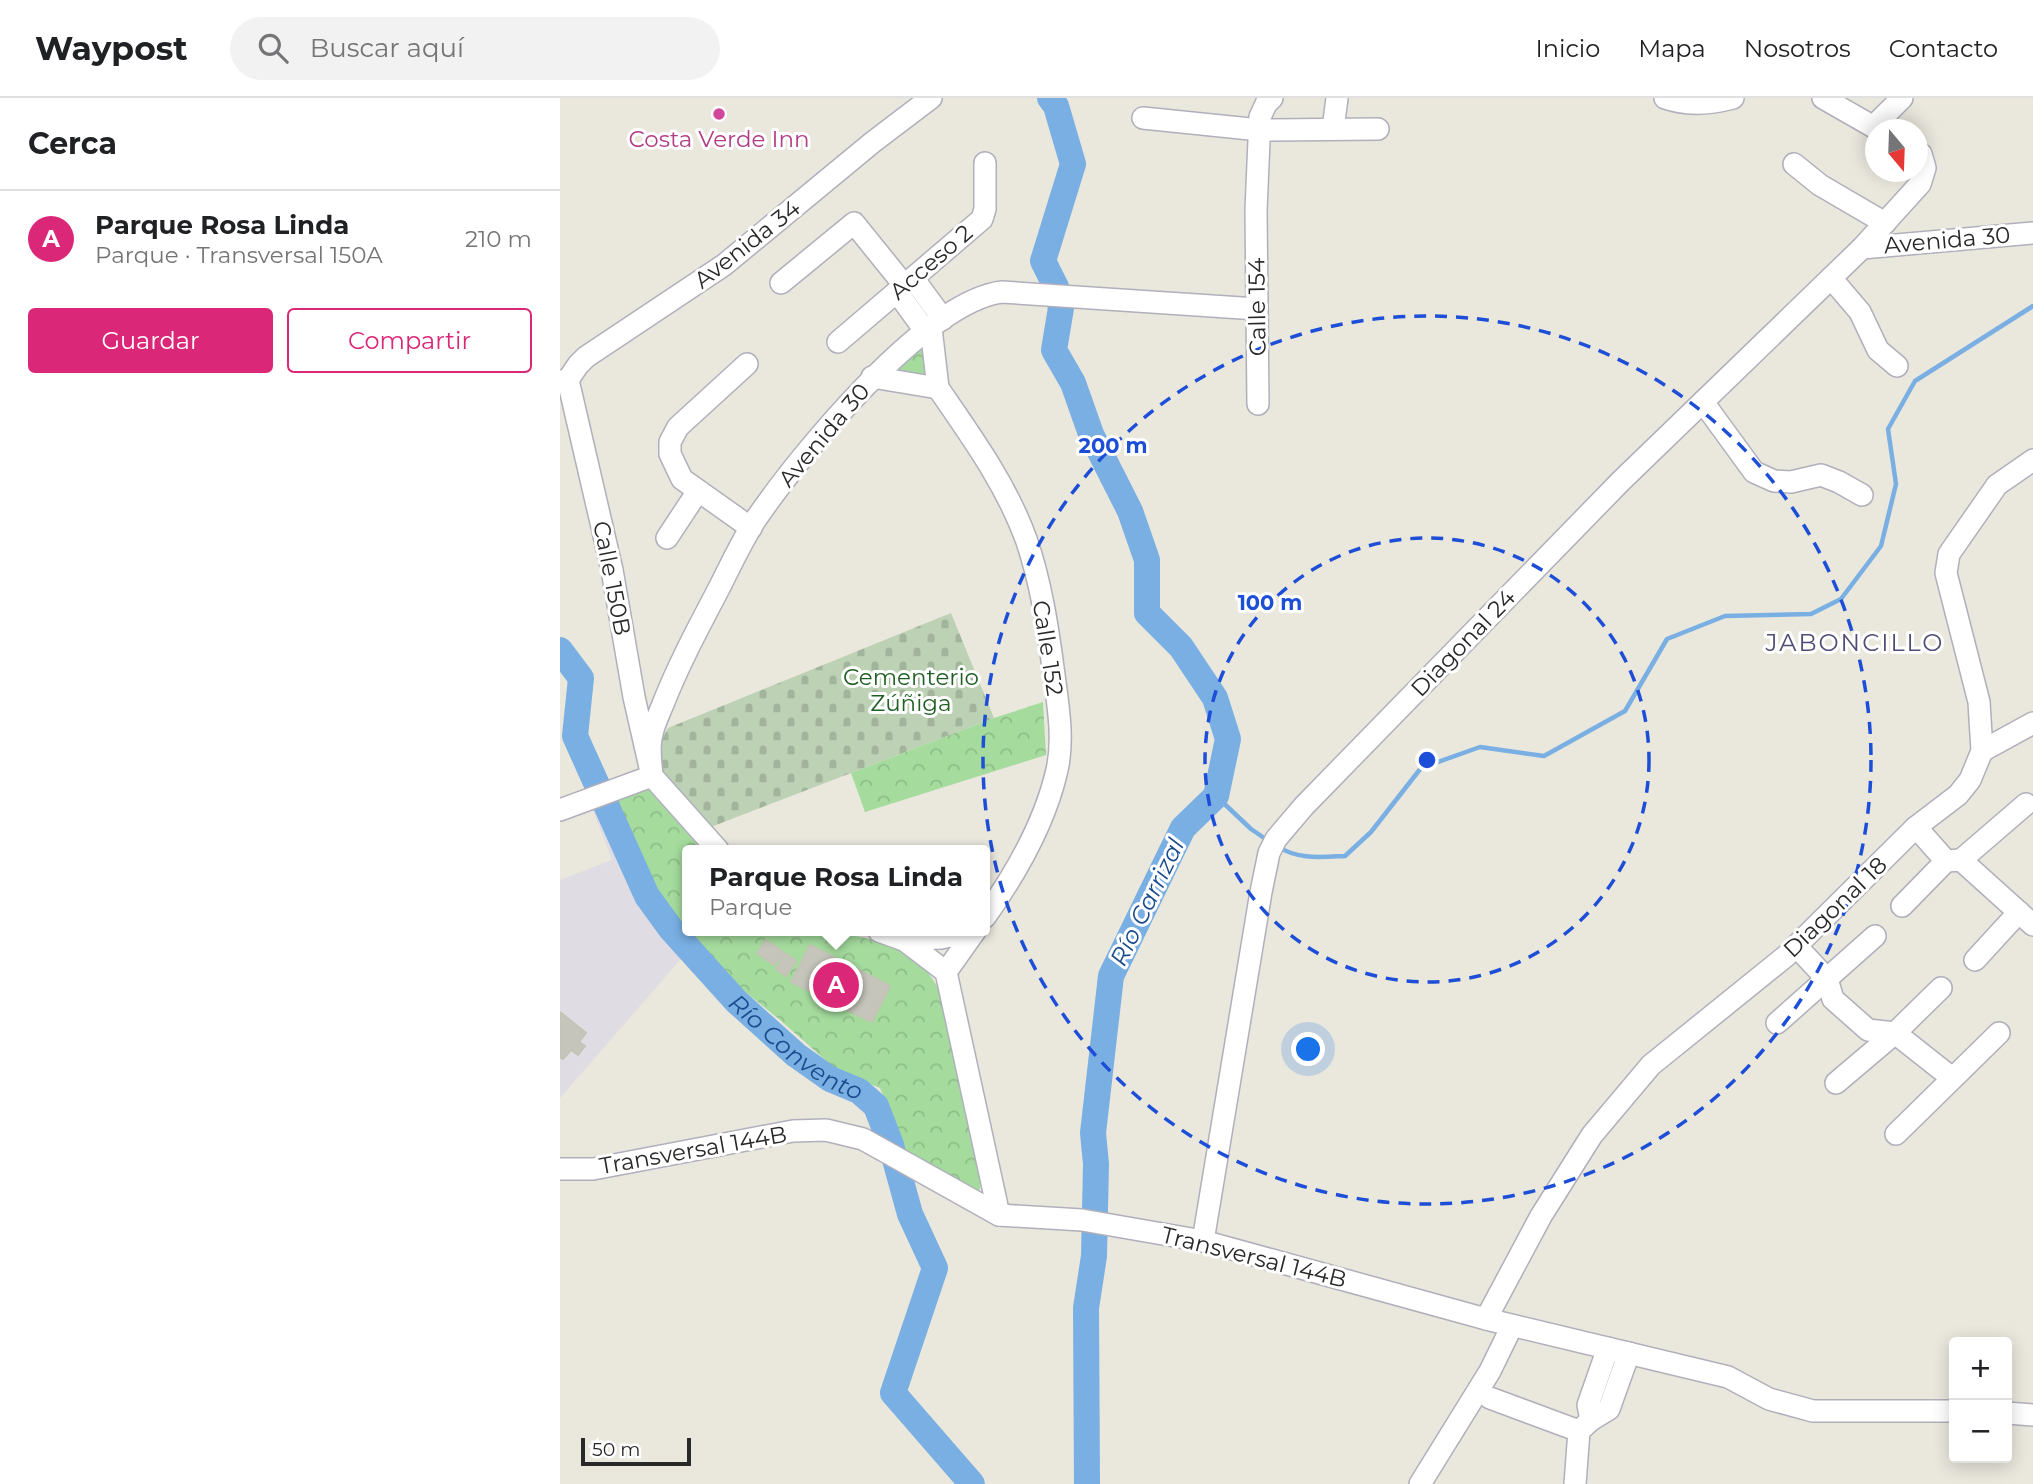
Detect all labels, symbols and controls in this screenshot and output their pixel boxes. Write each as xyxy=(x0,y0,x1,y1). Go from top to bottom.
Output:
search box xyxy=(230,17,720,80)
text: Waypost xyxy=(35,28,188,68)
icon: search xyxy=(254,29,292,67)
text: Buscar aquí xyxy=(310,32,464,64)
text: Inicio xyxy=(1535,34,1600,63)
text: Mapa xyxy=(1638,34,1706,63)
text: Nosotros xyxy=(1744,34,1851,63)
text: Contacto xyxy=(1889,34,1998,63)
marker: Costa Verde Inn xyxy=(711,106,727,122)
north arrow xyxy=(1865,119,1928,182)
text: Cerca xyxy=(28,125,117,162)
place label: Costa Verde Inn xyxy=(628,125,810,153)
street label: Avenida 34 xyxy=(688,194,806,294)
text: Parque Rosa Linda xyxy=(95,209,349,241)
street label: Acceso 2 xyxy=(884,218,978,306)
street label: Avenida 30 xyxy=(1883,221,2011,259)
text: A xyxy=(42,225,60,253)
text: 210 m xyxy=(465,225,532,253)
text: Parque · Transversal 150A xyxy=(95,241,383,269)
street label: Calle 154 xyxy=(1242,258,1272,356)
button: Guardar xyxy=(28,308,273,373)
button: Compartir xyxy=(287,308,532,373)
street label: Avenida 30 xyxy=(772,377,876,493)
text: 200 m xyxy=(1079,433,1147,458)
street label: Calle 150B xyxy=(587,518,637,638)
street label: Diagonal 24 xyxy=(1405,584,1521,702)
text: 100 m xyxy=(1238,590,1302,615)
street label: Calle 152 xyxy=(1027,598,1069,698)
district label: JABONCILLO xyxy=(1765,628,1944,657)
park label: Cementerio Zúñiga xyxy=(843,663,979,717)
centre of rings xyxy=(1415,748,1439,772)
water label: Río Carrizal xyxy=(1104,833,1191,970)
popup xyxy=(682,845,990,936)
street label: Diagonal 18 xyxy=(1777,851,1893,963)
text: Parque Rosa Linda xyxy=(709,861,963,893)
text: Parque xyxy=(709,893,793,921)
pin: A xyxy=(813,959,859,1011)
water label: Río Convento xyxy=(723,988,867,1106)
your location xyxy=(1291,1032,1325,1066)
street label: Transversal 144B xyxy=(597,1120,789,1180)
street label: Transversal 144B xyxy=(1159,1220,1349,1294)
map controls xyxy=(1949,1337,2012,1463)
button: + xyxy=(1949,1337,2012,1400)
button: − xyxy=(1949,1400,2012,1463)
scale bar xyxy=(581,1435,691,1467)
text: 50 m xyxy=(592,1438,640,1461)

